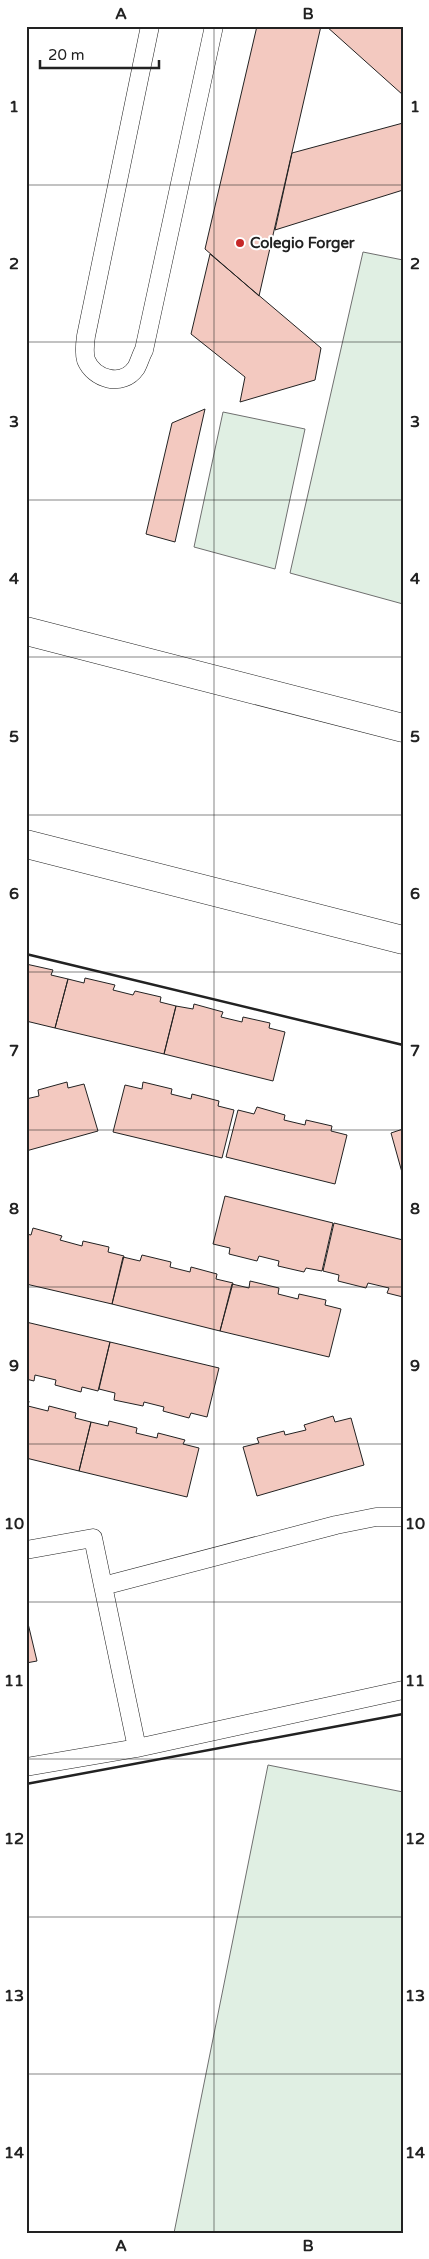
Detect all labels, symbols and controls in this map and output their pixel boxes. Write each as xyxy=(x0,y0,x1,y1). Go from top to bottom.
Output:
text: A xyxy=(115,4,127,24)
text: B xyxy=(302,4,314,24)
scale bar xyxy=(40,38,159,70)
text: 20 m xyxy=(48,46,85,64)
text: 1 xyxy=(9,97,19,117)
text: 1 xyxy=(410,97,420,117)
place label: Colegio Forger xyxy=(250,234,355,253)
marker: Colegio Forger xyxy=(234,237,246,249)
text: 2 xyxy=(9,254,19,274)
text: 2 xyxy=(410,254,420,274)
text: 3 xyxy=(9,412,19,432)
text: 3 xyxy=(410,412,420,432)
text: 4 xyxy=(9,569,19,589)
text: 4 xyxy=(410,569,420,589)
text: 5 xyxy=(9,727,19,747)
text: 5 xyxy=(410,727,420,747)
text: 6 xyxy=(9,884,19,904)
text: 6 xyxy=(410,884,420,904)
text: 7 xyxy=(9,1041,19,1061)
text: 7 xyxy=(410,1041,420,1061)
text: 8 xyxy=(9,1199,19,1219)
text: 8 xyxy=(410,1199,420,1219)
text: 9 xyxy=(9,1356,19,1376)
text: 9 xyxy=(410,1356,420,1376)
text: 10 xyxy=(4,1514,24,1534)
text: 10 xyxy=(405,1514,425,1534)
text: 11 xyxy=(4,1671,24,1691)
text: 11 xyxy=(405,1671,425,1691)
text: 12 xyxy=(4,1829,24,1849)
text: 12 xyxy=(405,1829,425,1849)
text: 13 xyxy=(4,1986,24,2006)
text: 13 xyxy=(405,1986,425,2006)
text: 14 xyxy=(4,2143,24,2163)
text: 14 xyxy=(405,2143,425,2163)
text: A xyxy=(115,2236,127,2256)
text: B xyxy=(302,2236,314,2256)

